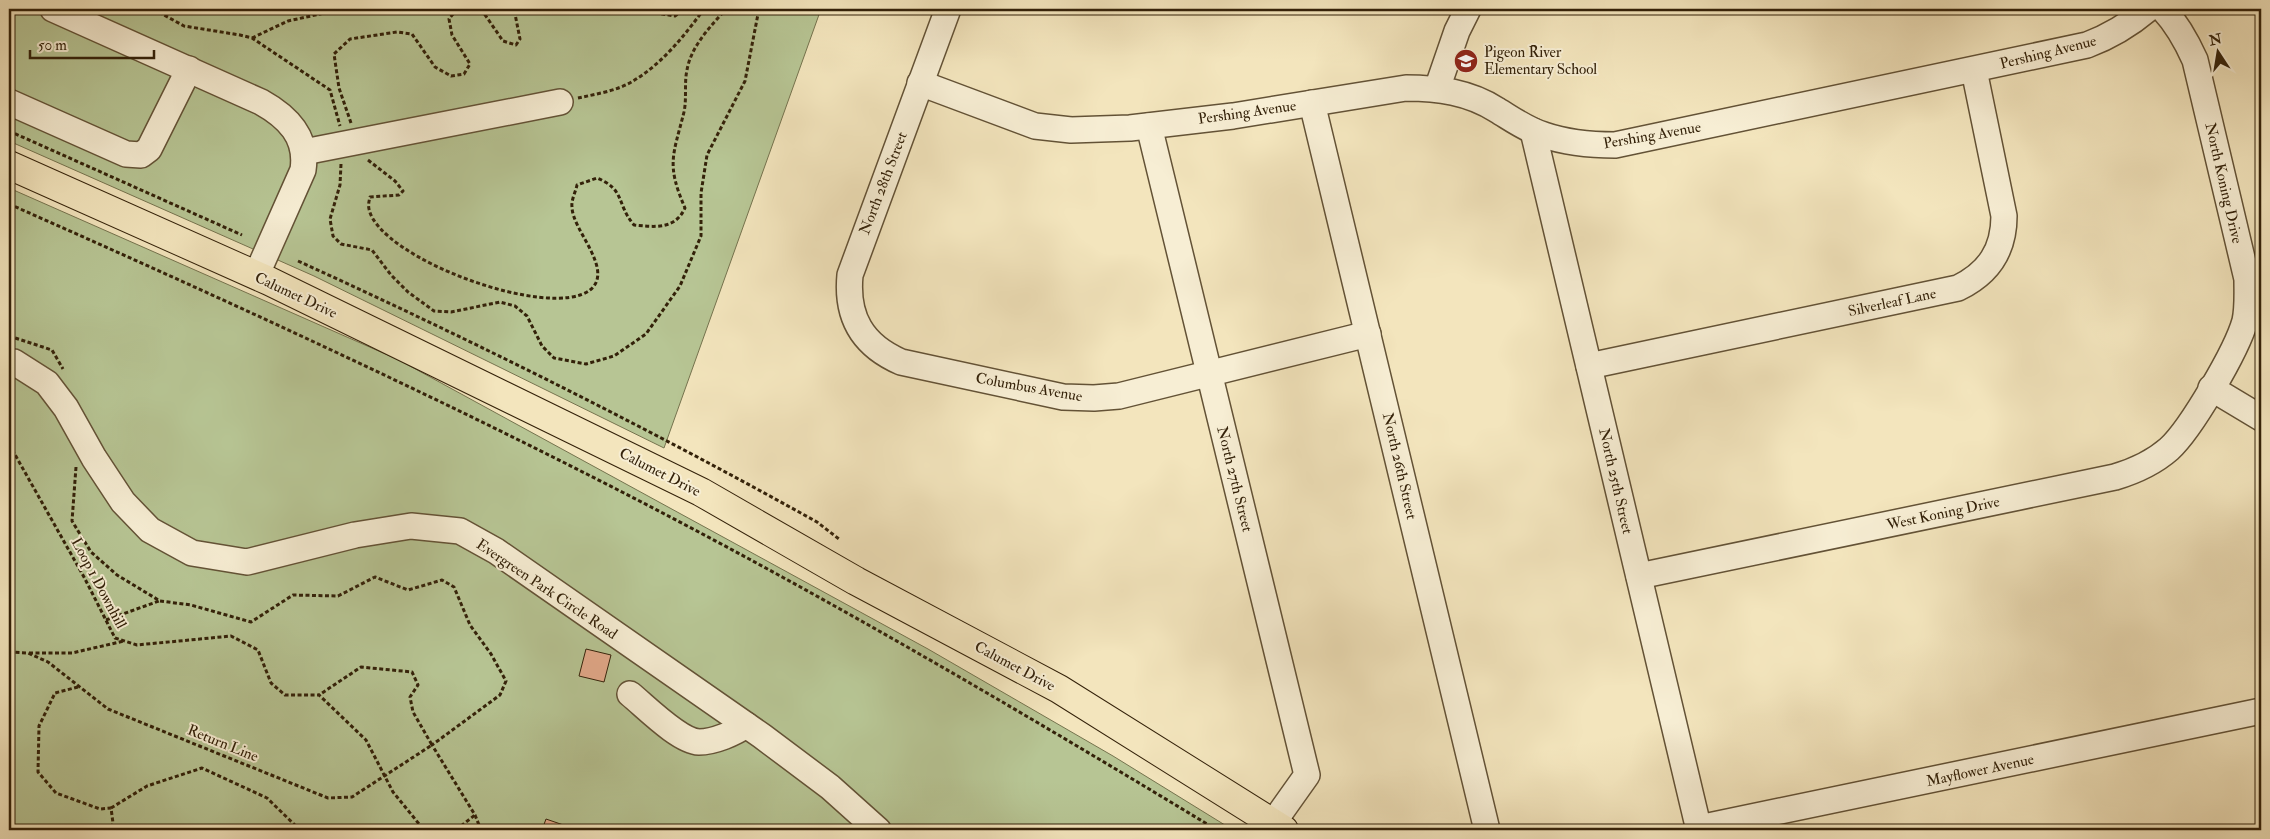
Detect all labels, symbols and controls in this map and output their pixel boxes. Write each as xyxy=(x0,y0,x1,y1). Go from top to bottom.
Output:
scale bar xyxy=(30,28,154,60)
north arrow xyxy=(2192,28,2242,78)
text: N xyxy=(2207,30,2224,50)
street label: Pershing Avenue xyxy=(1998,31,2098,74)
text: 50 m xyxy=(38,36,67,55)
place label: Pigeon River Elementary School xyxy=(1484,43,1597,79)
school or university icon: Pigeon River Elementary School xyxy=(1453,48,1479,74)
street label: Pershing Avenue xyxy=(1197,96,1297,129)
street label: Pershing Avenue xyxy=(1602,118,1702,153)
street label: North Koning Drive xyxy=(2200,121,2247,245)
street label: North 28th Street xyxy=(855,129,912,237)
street label: Calumet Drive xyxy=(252,268,340,323)
street label: Silverleaf Lane xyxy=(1846,284,1938,321)
street label: Columbus Avenue xyxy=(974,369,1084,406)
street label: North 26th Street xyxy=(1378,411,1421,521)
street label: North 27th Street xyxy=(1212,424,1257,534)
street label: North 25th Street xyxy=(1594,426,1637,536)
street label: Calumet Drive xyxy=(616,444,704,501)
street label: West Koning Drive xyxy=(1884,492,2001,535)
street label: Loop 1 Downhill xyxy=(66,534,131,633)
street label: Evergreen Park Circle Road xyxy=(472,535,622,644)
street label: Calumet Drive xyxy=(971,637,1058,696)
street label: Return Line xyxy=(185,721,261,766)
street label: Mayflower Avenue xyxy=(1925,750,2036,791)

